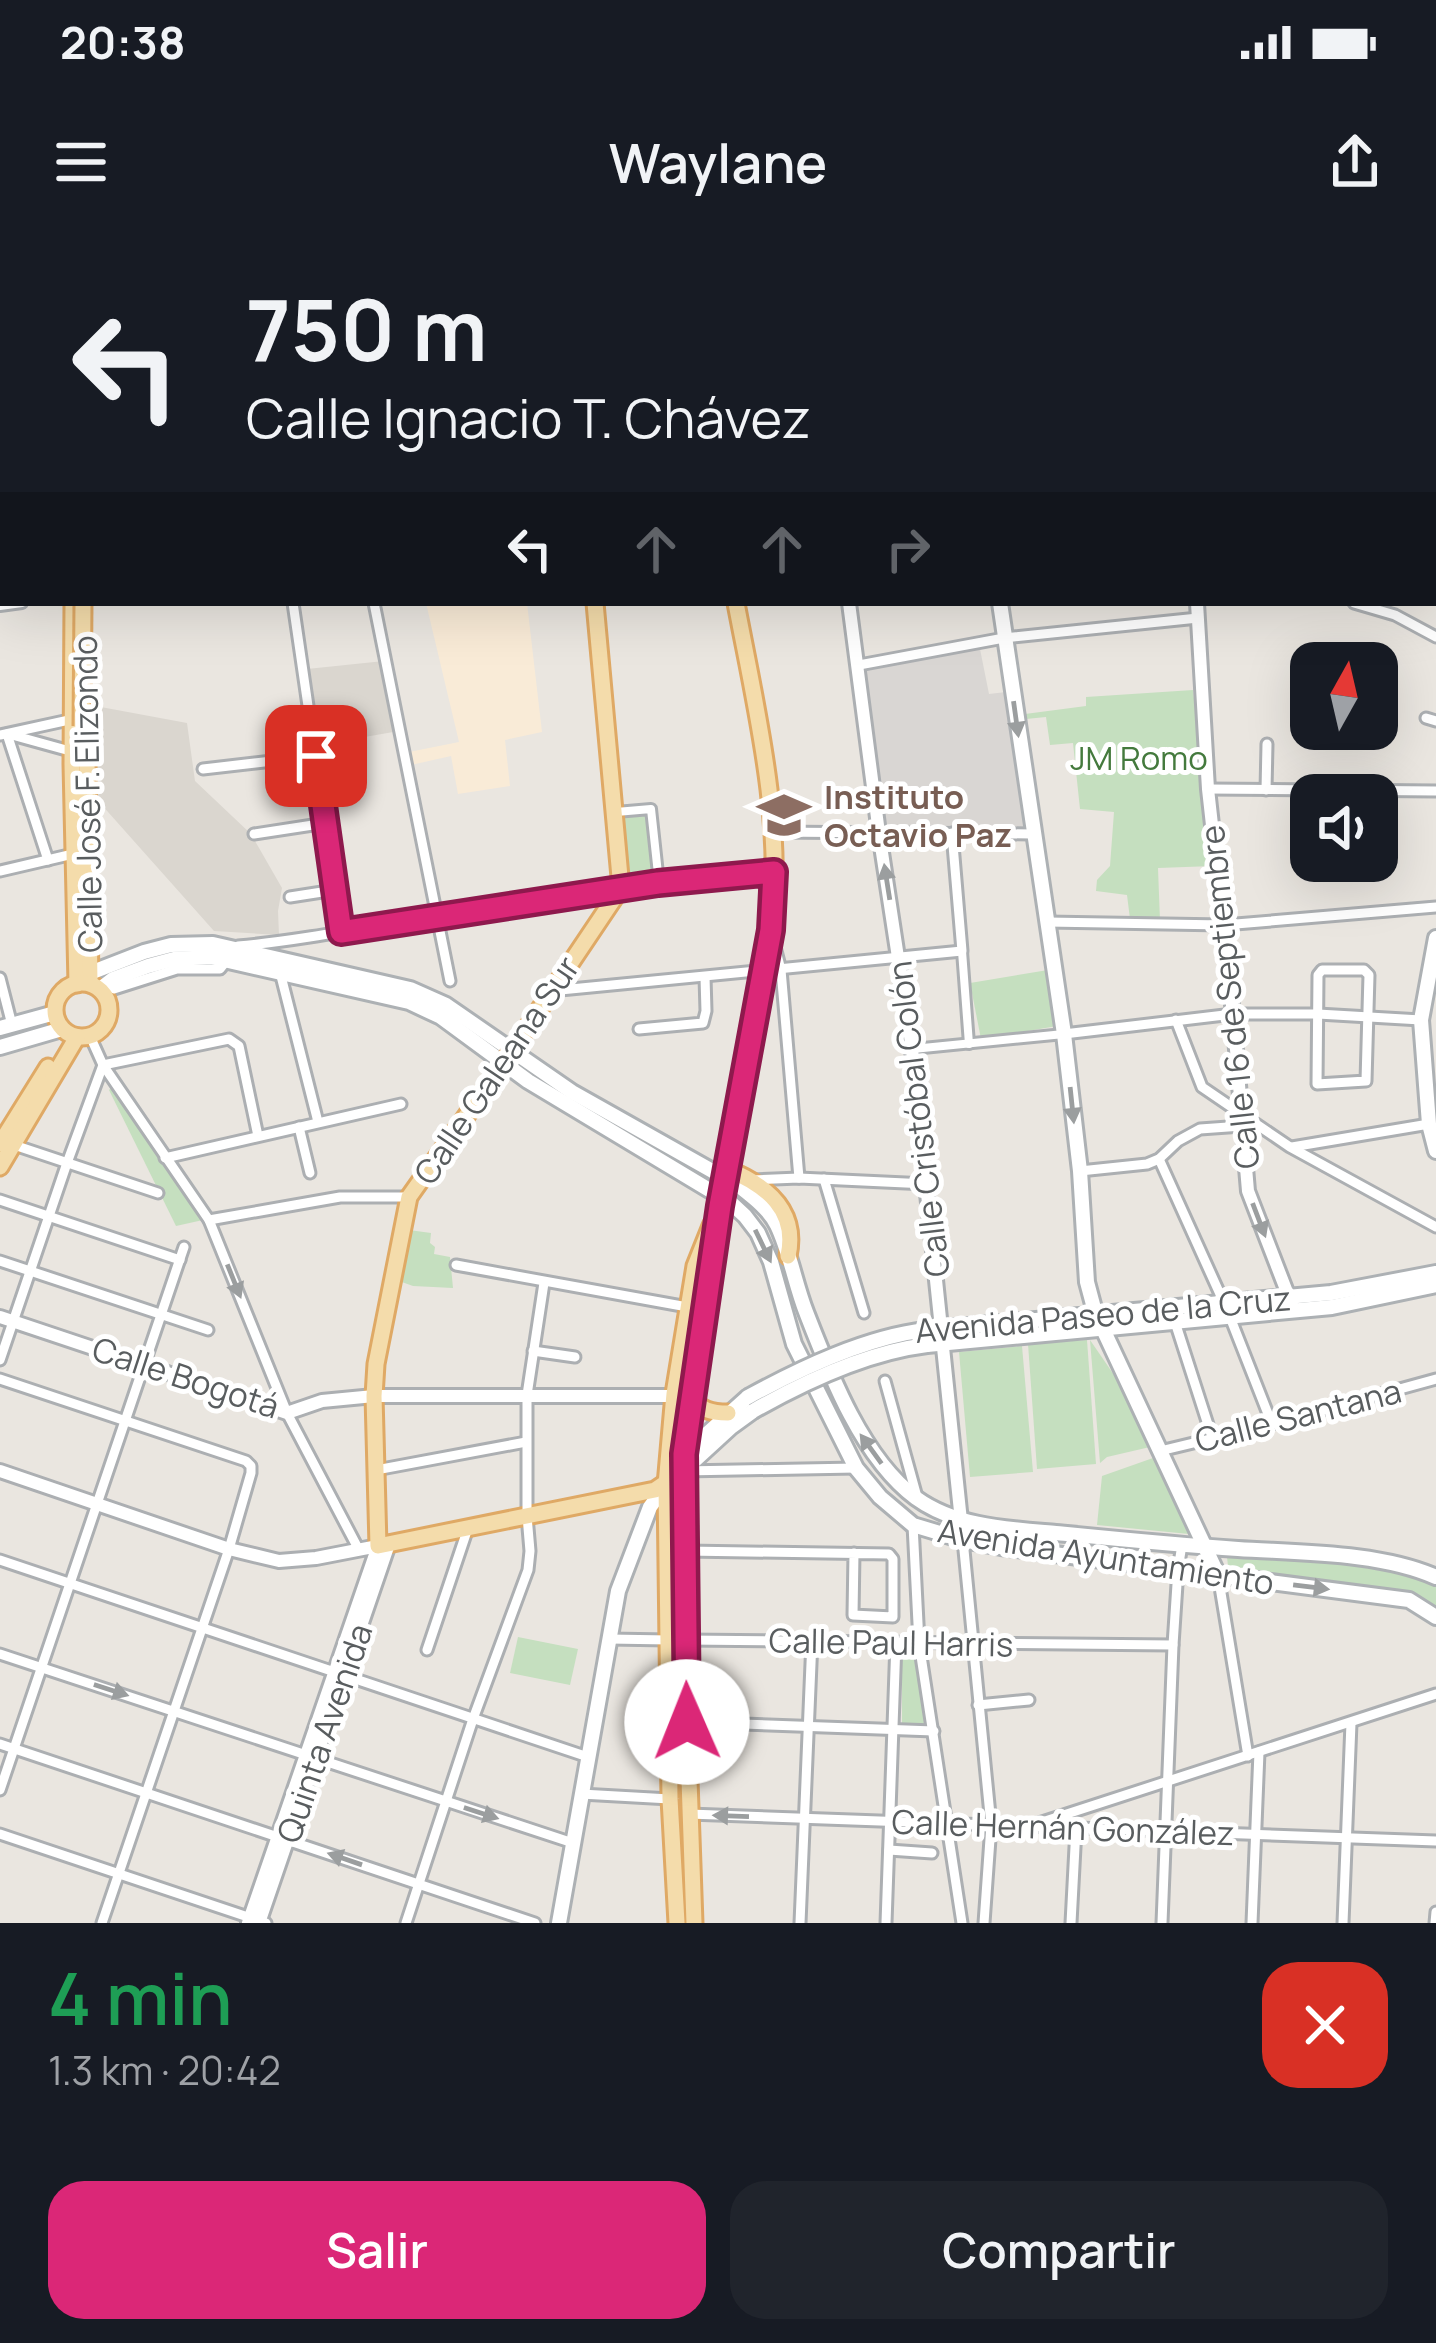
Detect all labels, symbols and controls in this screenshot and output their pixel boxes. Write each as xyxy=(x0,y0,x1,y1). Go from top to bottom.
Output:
text: 20:38 xyxy=(60,11,186,73)
text: Waylane xyxy=(609,125,827,199)
icon: menu xyxy=(48,129,114,195)
icon: share xyxy=(1322,129,1388,195)
text: 750 m xyxy=(246,271,488,386)
icon: left xyxy=(48,288,204,444)
text: Calle Ignacio T. Chávez xyxy=(246,380,811,454)
icon: left xyxy=(497,516,563,582)
icon: ahead xyxy=(623,516,689,582)
icon: ahead xyxy=(749,516,815,582)
icon: right xyxy=(875,516,941,582)
street label: Calle José F. Elizondo xyxy=(62,635,112,953)
north arrow xyxy=(1290,642,1398,750)
map controls xyxy=(1290,642,1398,882)
one-way arrow xyxy=(1007,701,1026,738)
pin xyxy=(265,705,367,807)
icon: arrive xyxy=(283,723,349,789)
park label: JM Romo xyxy=(1070,735,1208,780)
place label: Instituto Octavio Paz xyxy=(824,774,1012,857)
button: sound xyxy=(1290,774,1398,882)
school or university icon: Instituto Octavio Paz xyxy=(755,786,813,844)
street label: Calle 16 de Septiembre xyxy=(1189,823,1269,1171)
one-way arrow xyxy=(877,863,896,900)
street label: Calle Galeana Sur xyxy=(403,947,589,1193)
street label: Calle Cristóbal Colón xyxy=(876,958,960,1280)
one-way arrow xyxy=(1063,1087,1082,1124)
one-way arrow xyxy=(1250,1202,1269,1238)
one-way arrow xyxy=(753,1229,773,1264)
one-way arrow xyxy=(225,1264,244,1300)
street label: Avenida Paseo de la Cruz xyxy=(913,1275,1293,1353)
street label: Calle Bogotá xyxy=(87,1326,285,1428)
street label: Calle Santana xyxy=(1190,1368,1406,1462)
one-way arrow xyxy=(860,1433,883,1465)
street label: Avenida Ayuntamiento xyxy=(935,1507,1277,1605)
one-way arrow xyxy=(1293,1578,1330,1597)
street label: Calle Paul Harris xyxy=(768,1617,1014,1667)
street label: Quinta Avenida xyxy=(266,1618,382,1848)
position arrow xyxy=(624,1659,750,1785)
one-way arrow xyxy=(93,1682,130,1701)
street label: Calle Hernán González xyxy=(891,1799,1235,1855)
one-way arrow xyxy=(463,1804,500,1823)
one-way arrow xyxy=(711,1806,749,1825)
one-way arrow xyxy=(326,1849,363,1868)
text: 4 min xyxy=(48,1948,233,2047)
button: close xyxy=(1262,1962,1388,2088)
text: 1.3 km · 20:42 xyxy=(48,2043,281,2097)
button: Salir xyxy=(48,2181,706,2319)
button: Compartir xyxy=(730,2181,1388,2319)

